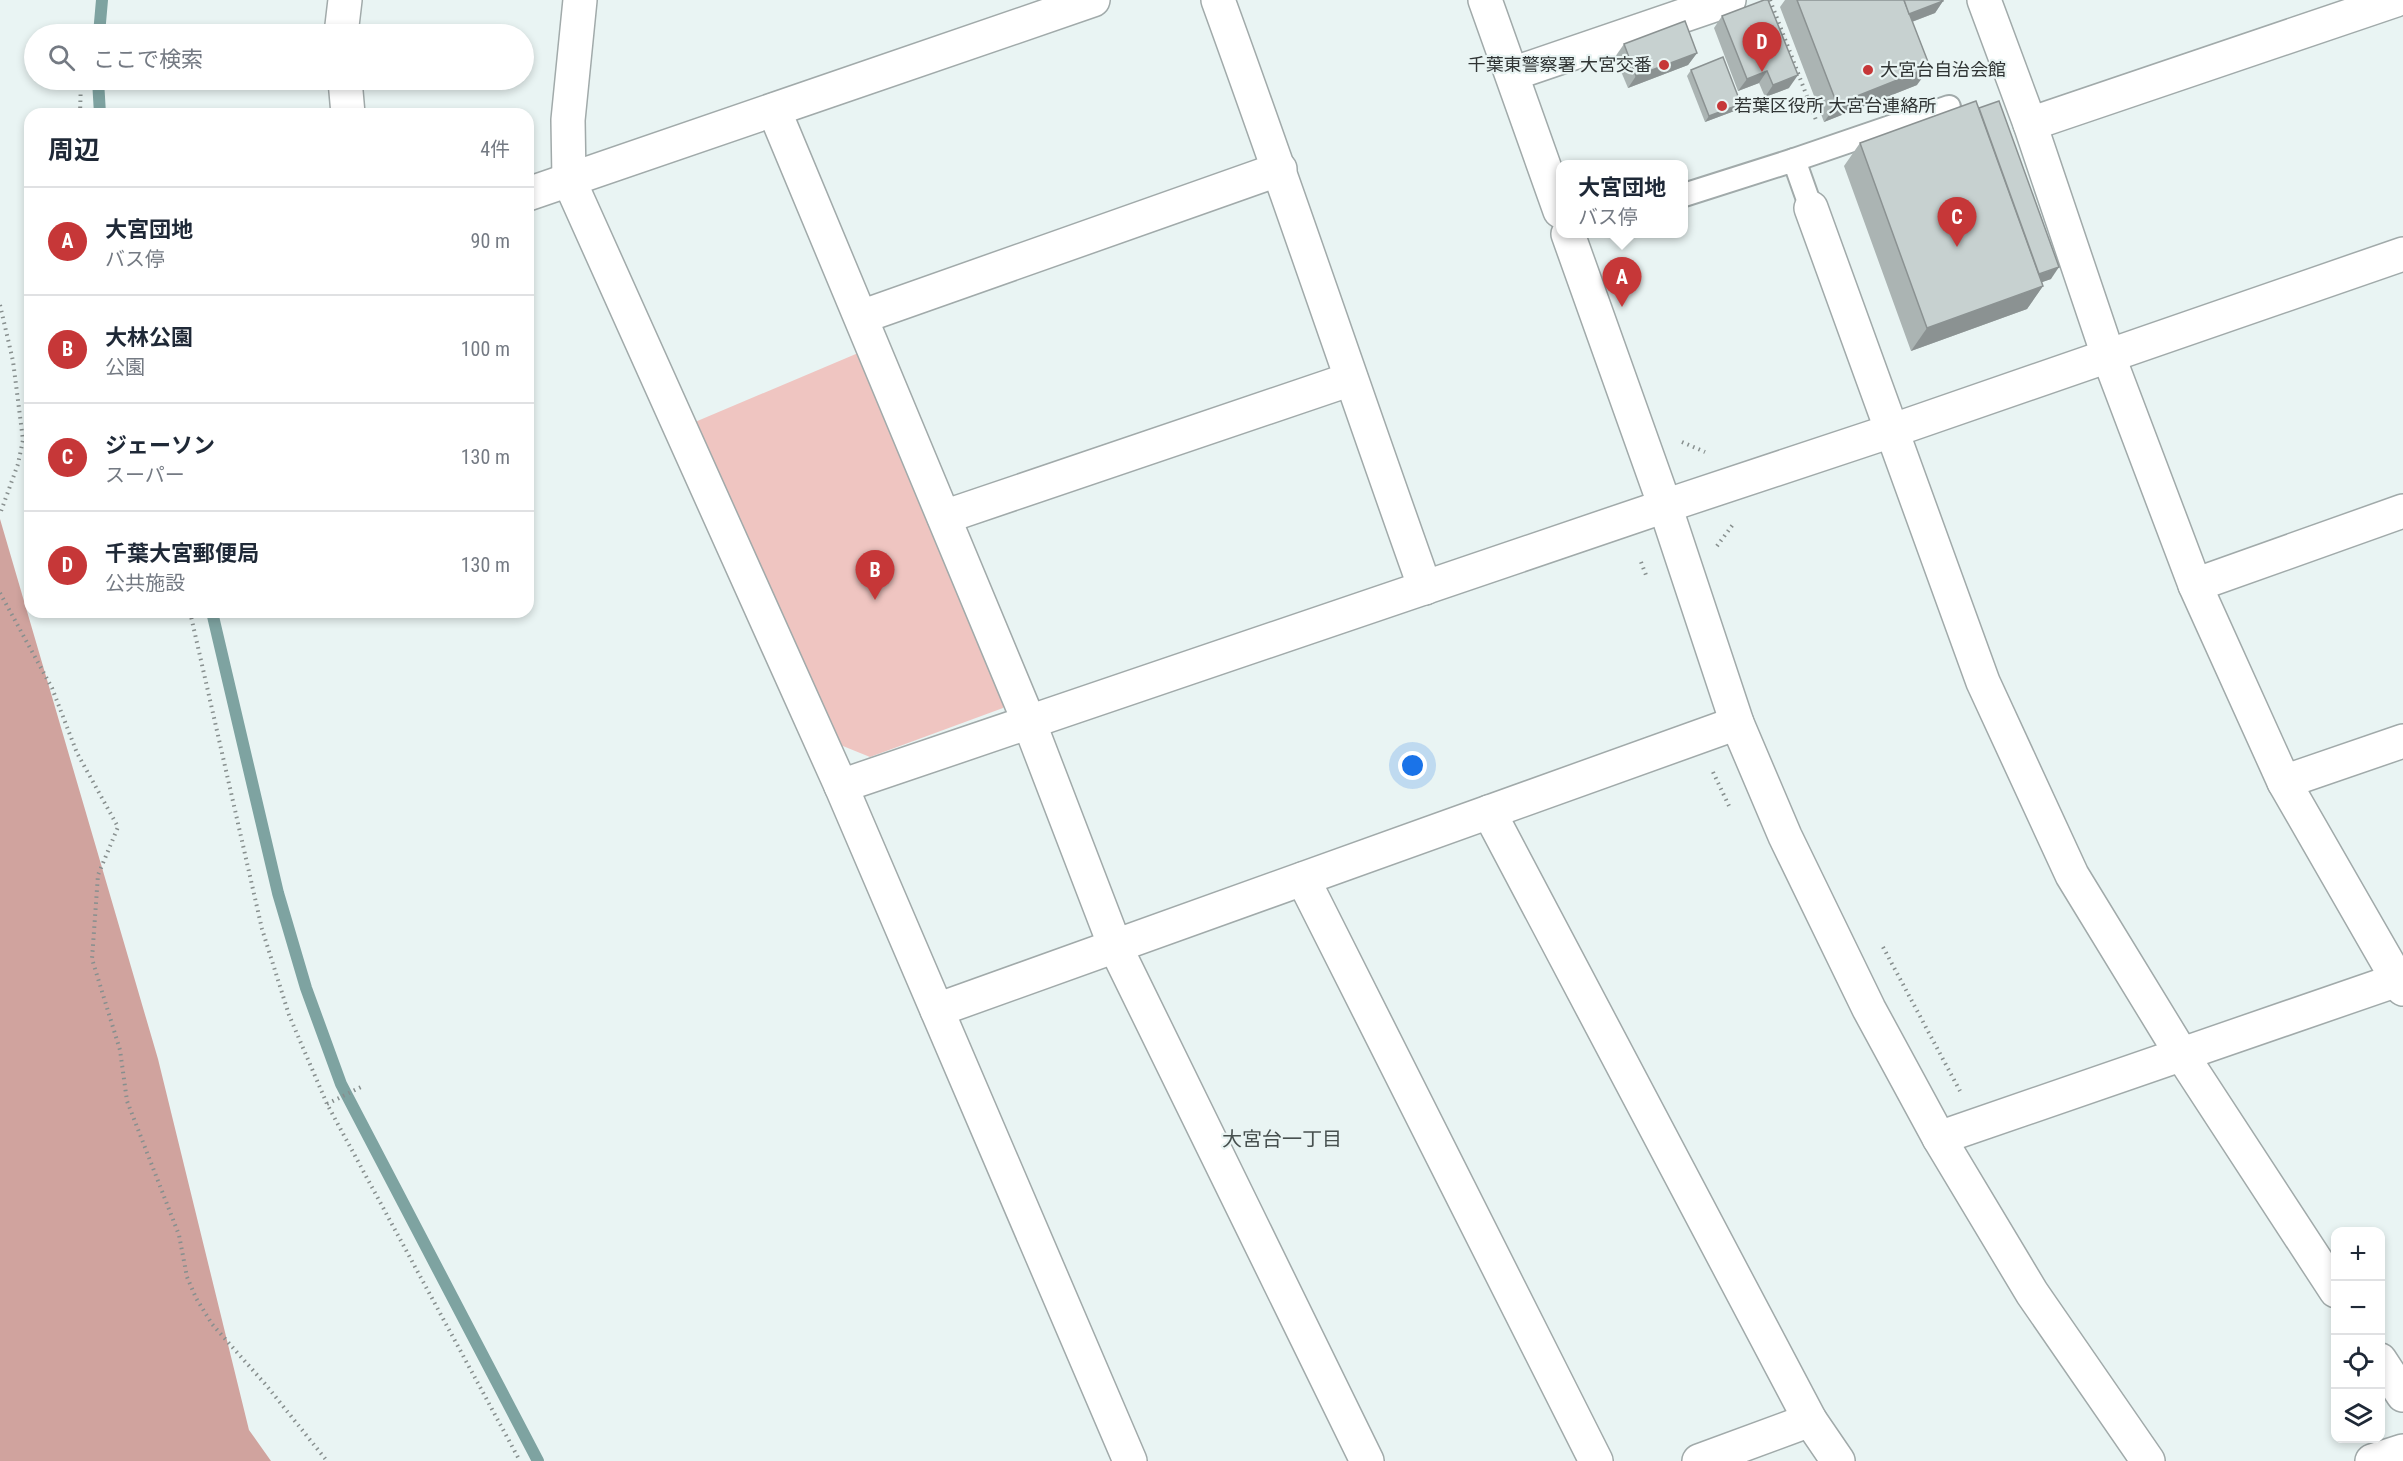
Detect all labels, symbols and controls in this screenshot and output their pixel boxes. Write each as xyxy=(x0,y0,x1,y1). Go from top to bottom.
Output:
pin: D xyxy=(1742,22,1782,72)
search box xyxy=(24,24,534,90)
icon: search xyxy=(45,41,78,74)
text: ここで検索 xyxy=(93,47,203,72)
place label: 千葉東警察署 大宮交番 xyxy=(1468,54,1652,75)
marker: 千葉東警察署 大宮交番 xyxy=(1657,58,1671,72)
place label: 大宮台自治会館 xyxy=(1880,59,2006,80)
marker: 大宮台自治会館 xyxy=(1861,63,1875,77)
place label: 若葉区役所 大宮台連絡所 xyxy=(1734,95,1936,116)
marker: 若葉区役所 大宮台連絡所 xyxy=(1715,99,1729,113)
text: 周辺 xyxy=(48,135,100,165)
text: 4件 xyxy=(480,137,510,161)
popup xyxy=(1556,160,1688,238)
text: 大宮団地 xyxy=(1578,175,1666,200)
pin: C xyxy=(1938,198,1976,247)
text: バス停 xyxy=(1578,205,1638,229)
text: 大宮団地 xyxy=(105,217,193,242)
text: A xyxy=(62,229,73,253)
text: 90 m xyxy=(471,229,510,253)
text: バス停 xyxy=(105,247,165,271)
pin: A xyxy=(1602,258,1642,307)
text: 大林公園 xyxy=(105,325,193,350)
text: B xyxy=(62,337,73,361)
text: 100 m xyxy=(461,337,510,361)
text: 公園 xyxy=(105,355,145,379)
text: ジェーソン xyxy=(105,433,215,458)
text: C xyxy=(62,445,73,469)
text: 130 m xyxy=(461,445,510,469)
text: スーパー xyxy=(105,463,185,487)
text: 千葉大宮郵便局 xyxy=(105,541,259,566)
pin: B xyxy=(856,550,894,600)
text: D xyxy=(62,553,73,577)
text: 130 m xyxy=(461,553,510,577)
text: 公共施設 xyxy=(105,571,185,595)
your location xyxy=(1398,751,1427,780)
district label: 大宮台一丁目 xyxy=(1222,1127,1342,1151)
map controls xyxy=(2331,1227,2385,1443)
button: + xyxy=(2331,1227,2385,1281)
button: − xyxy=(2331,1281,2385,1335)
button: locate xyxy=(2331,1335,2385,1389)
button: layers xyxy=(2331,1389,2385,1443)

